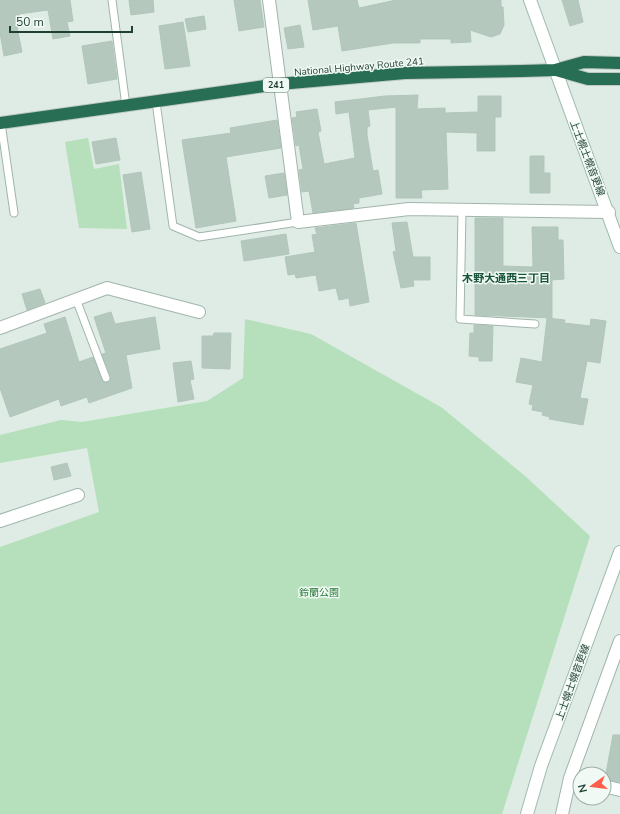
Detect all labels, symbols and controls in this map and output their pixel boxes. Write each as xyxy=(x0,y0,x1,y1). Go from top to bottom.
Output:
scale bar xyxy=(10,8,132,34)
text: 50 m xyxy=(16,14,44,30)
street label: National Highway Route 241 xyxy=(294,54,425,80)
road number: 241 xyxy=(263,78,289,92)
street label: 上士幌士幌音更線 xyxy=(566,119,608,198)
district label: 木野大通西三丁目 xyxy=(462,271,550,286)
park label: 鈴蘭公園 xyxy=(299,586,339,600)
street label: 上士幌士幌音更線 xyxy=(553,642,593,722)
north arrow xyxy=(572,766,612,806)
text: N xyxy=(575,782,591,794)

